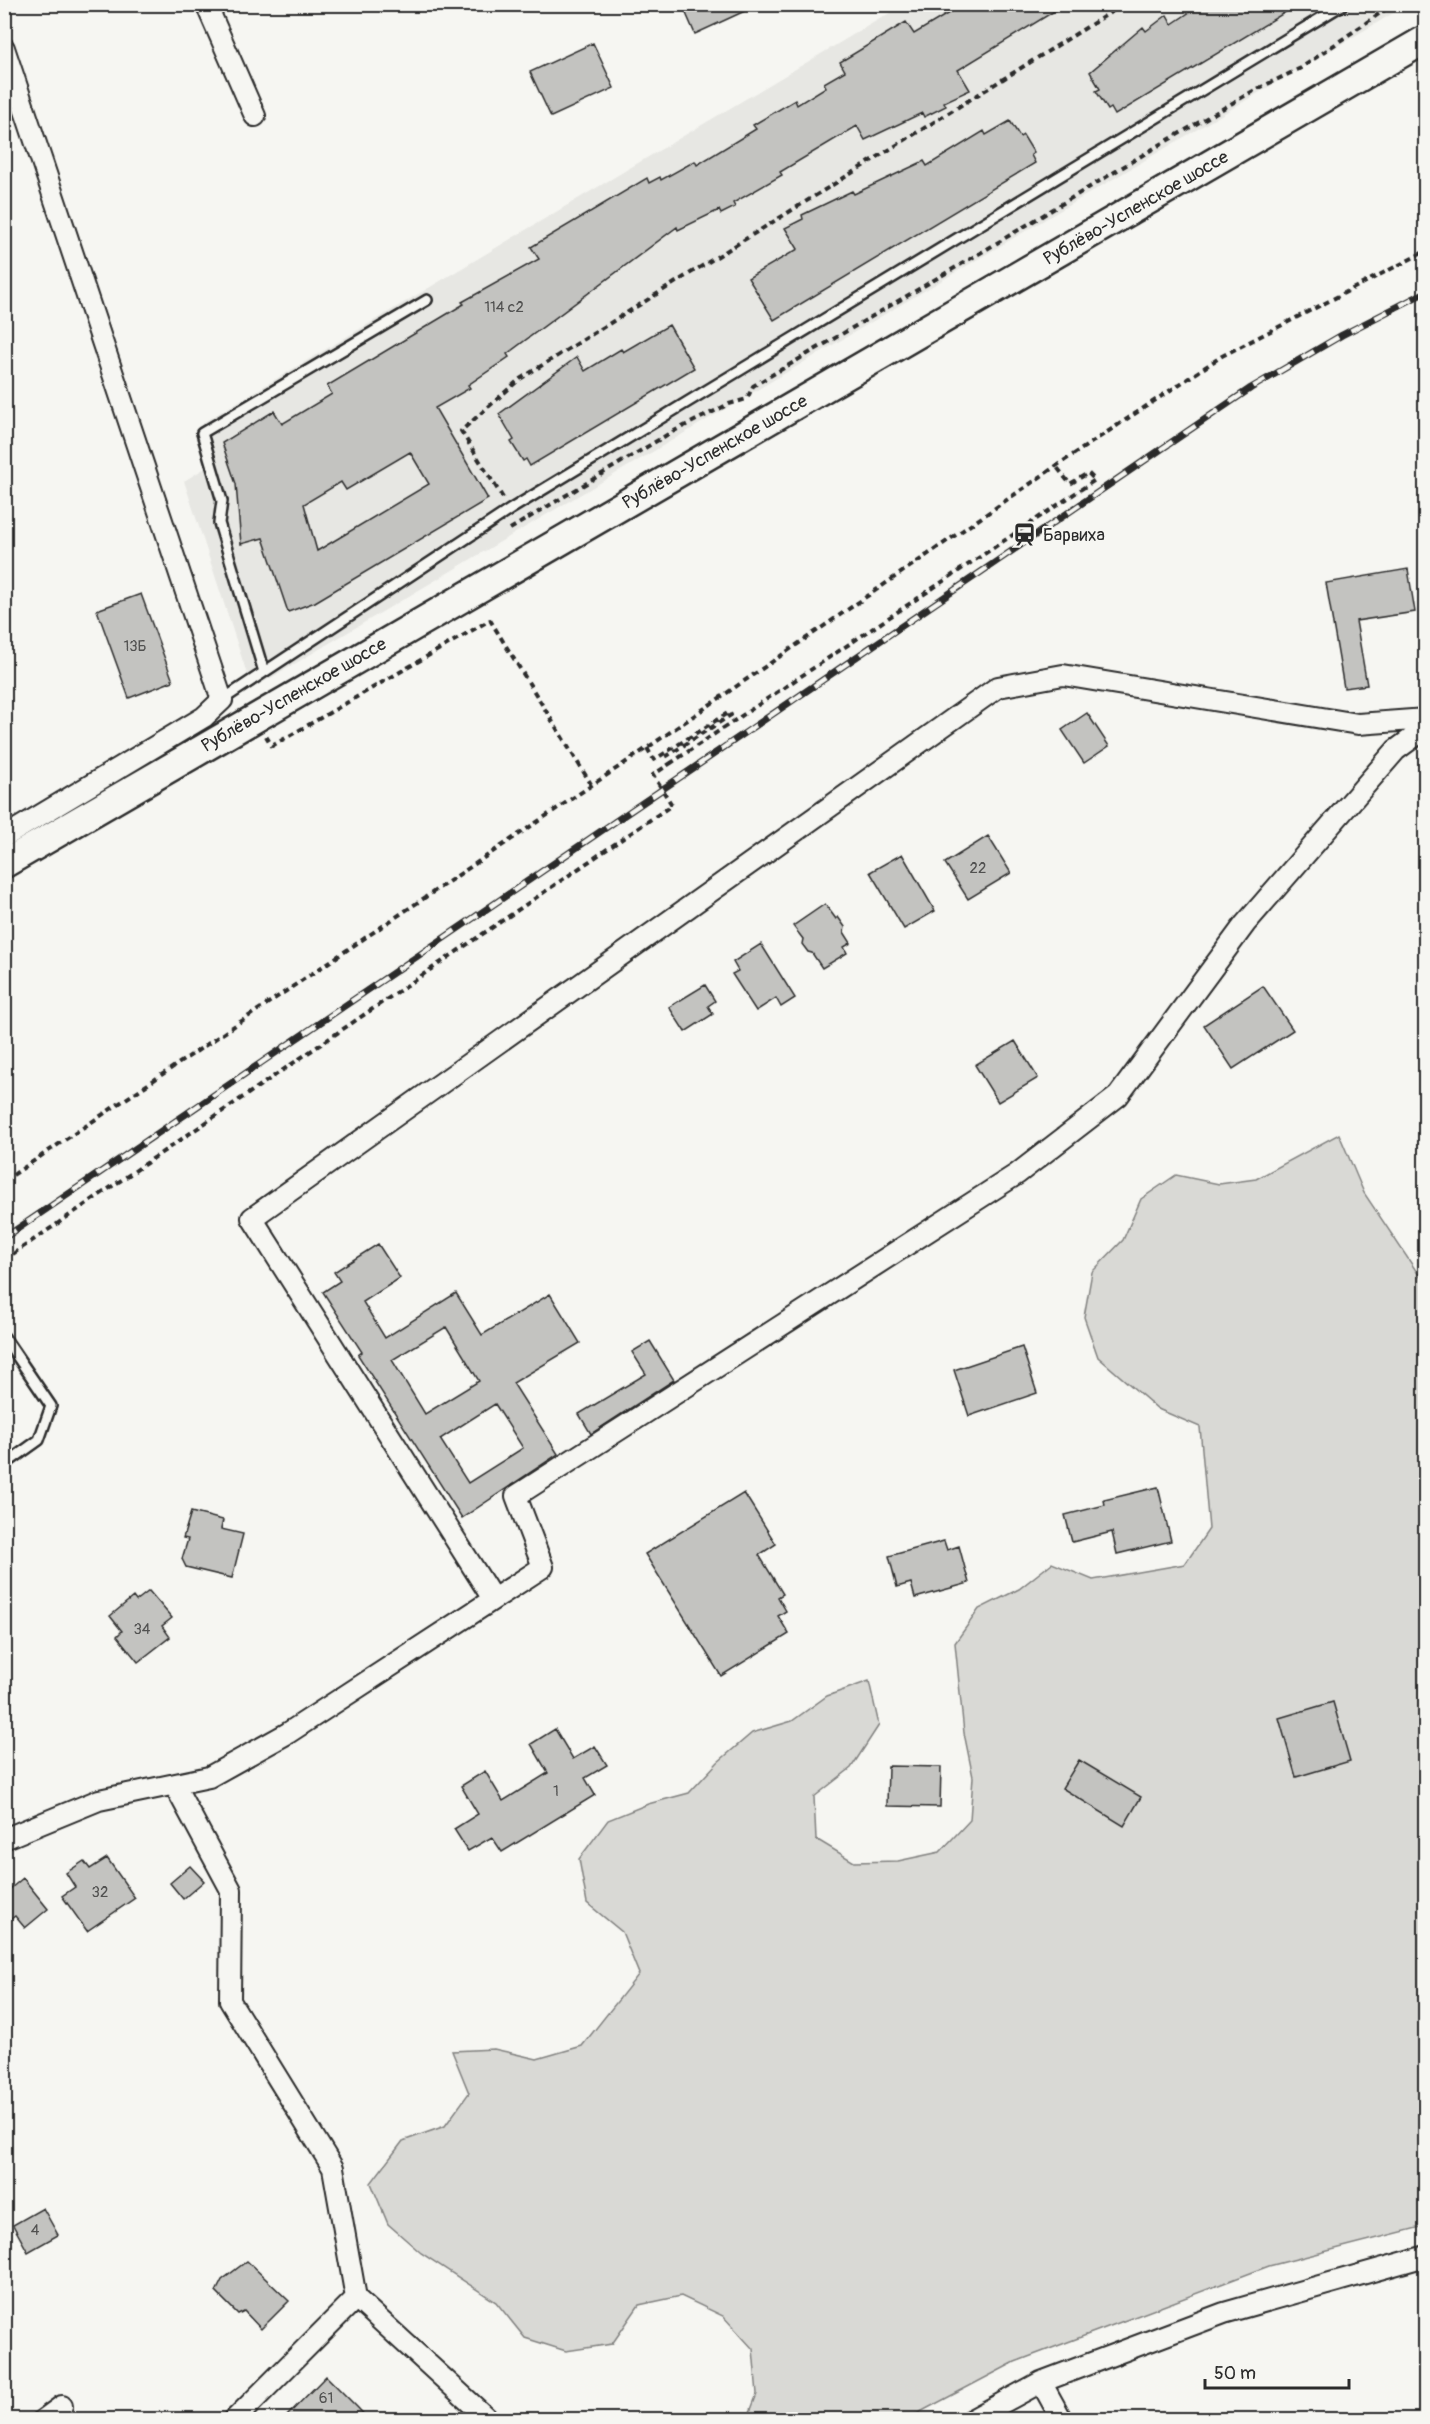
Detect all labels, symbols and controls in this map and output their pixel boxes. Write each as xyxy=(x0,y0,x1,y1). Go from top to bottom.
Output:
street label: Рублёво-Успенское шоссе xyxy=(1039,146,1233,270)
house number: 114 с2 xyxy=(484,298,524,317)
street label: Рублёво-Успенское шоссе xyxy=(618,390,812,514)
station icon: Барвиха xyxy=(1012,522,1038,548)
place label: Барвиха xyxy=(1043,524,1105,547)
street label: Рублёво-Успенское шоссе xyxy=(197,633,391,757)
house number: 13Б xyxy=(123,637,147,656)
house number: 22 xyxy=(970,859,986,878)
house number: 34 xyxy=(133,1620,151,1639)
house number: 1 xyxy=(553,1782,559,1801)
house number: 32 xyxy=(92,1883,108,1902)
house number: 4 xyxy=(31,2221,40,2240)
scale bar xyxy=(1205,2352,1349,2390)
text: 50 m xyxy=(1214,2362,1256,2385)
house number: 61 xyxy=(319,2389,333,2408)

